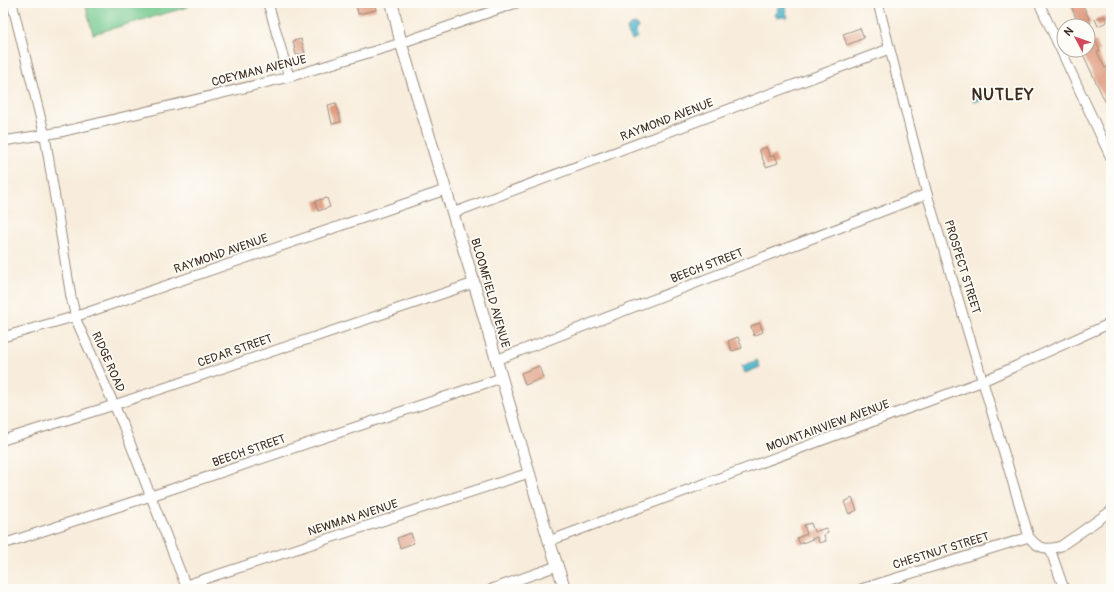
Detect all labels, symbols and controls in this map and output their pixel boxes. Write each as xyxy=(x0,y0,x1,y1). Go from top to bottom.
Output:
north arrow xyxy=(1056,18,1096,58)
text: N xyxy=(1061,24,1077,39)
street label: COEYMAN AVENUE xyxy=(210,52,308,90)
district label: NUTLEY xyxy=(972,85,1034,105)
street label: RAYMOND AVENUE xyxy=(618,95,716,145)
street label: PROSPECT STREET xyxy=(941,218,984,316)
street label: RAYMOND AVENUE xyxy=(172,231,270,277)
street label: BLOOMFIELD AVENUE xyxy=(467,236,513,350)
street label: BEECH STREET xyxy=(669,245,746,287)
street label: RIDGE ROAD xyxy=(88,329,128,395)
street label: CEDAR STREET xyxy=(196,331,275,371)
street label: MOUNTAINVIEW AVENUE xyxy=(764,397,892,455)
street label: BEECH STREET xyxy=(210,431,288,471)
street label: NEWMAN AVENUE xyxy=(306,496,400,540)
street label: CHESTNUT STREET xyxy=(891,529,991,573)

